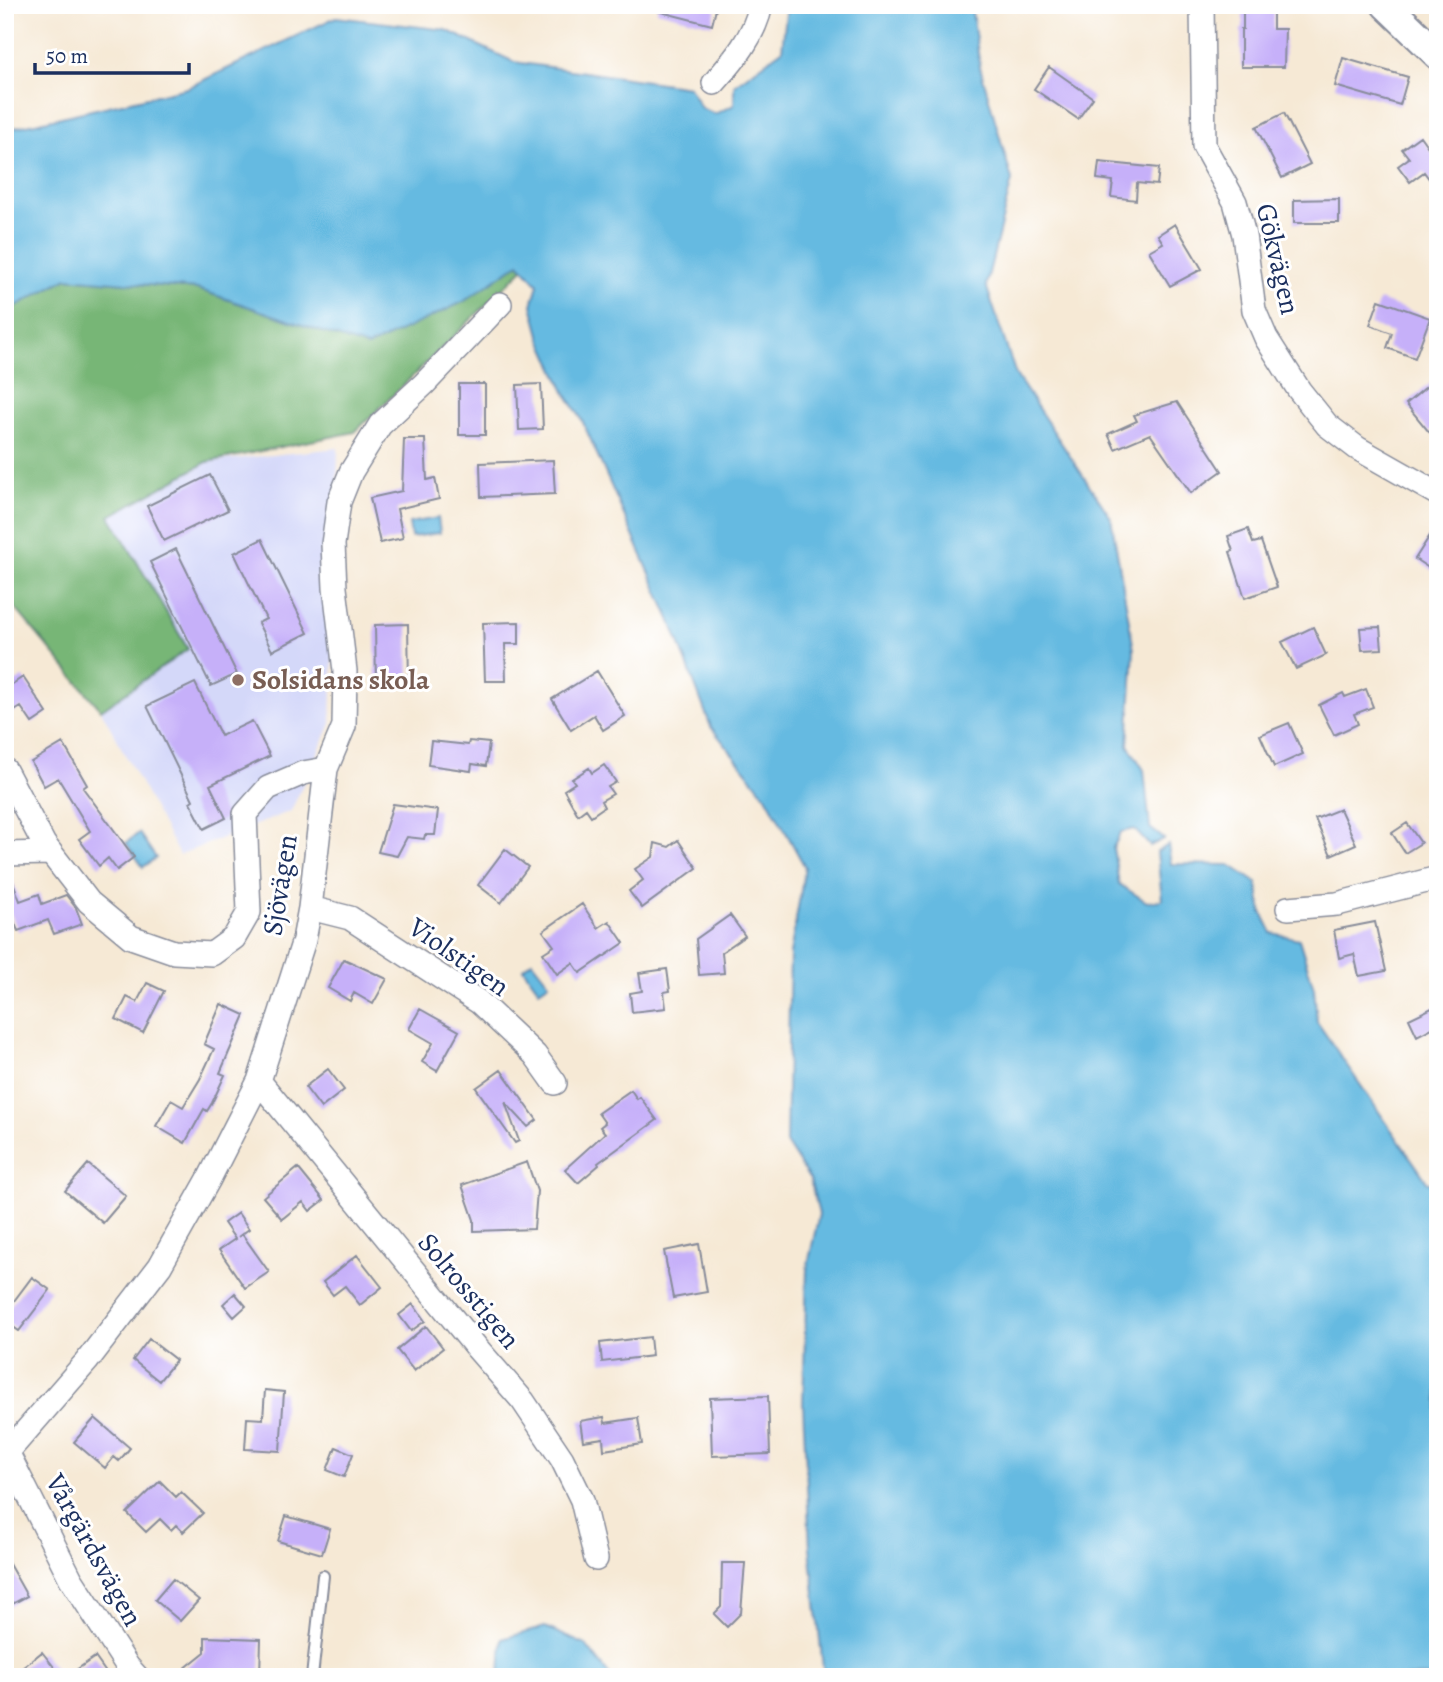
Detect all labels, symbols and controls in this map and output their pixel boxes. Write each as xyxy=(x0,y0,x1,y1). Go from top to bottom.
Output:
scale bar xyxy=(35,32,189,76)
text: 50 m xyxy=(46,42,88,70)
street label: Gökvägen xyxy=(1247,200,1309,318)
place label: Solsidans skola xyxy=(252,661,430,699)
marker: Solsidans skola xyxy=(230,672,246,688)
street label: Sjövägen xyxy=(253,832,307,938)
street label: Violstigen xyxy=(400,908,517,1006)
street label: Solrosstigen xyxy=(409,1225,529,1357)
street label: Vårgärdsvägen xyxy=(36,1466,152,1633)

